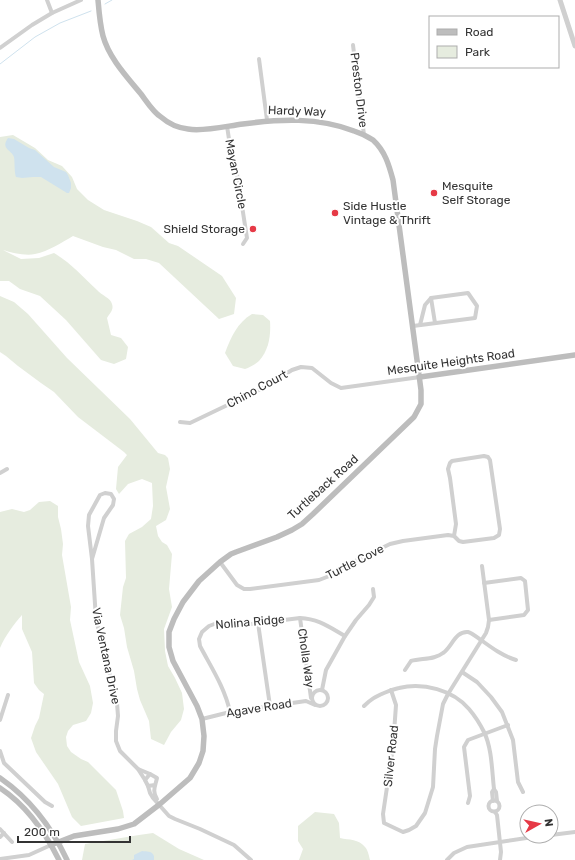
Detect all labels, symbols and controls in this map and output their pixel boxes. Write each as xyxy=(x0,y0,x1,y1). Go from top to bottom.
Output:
legend xyxy=(429,16,559,68)
text: Road xyxy=(465,25,493,39)
text: Park xyxy=(465,45,491,59)
street label: Preston Drive xyxy=(347,52,371,129)
street label: Hardy Way xyxy=(268,103,327,119)
street label: Mayan Circle xyxy=(222,138,250,210)
place label: Mesquite Self Storage xyxy=(442,179,511,207)
marker: Mesquite Self Storage xyxy=(429,188,439,198)
place label: Side Hustle Vintage & Thrift xyxy=(343,199,431,227)
marker: Side Hustle Vintage & Thrift xyxy=(330,208,340,218)
place label: Shield Storage xyxy=(164,222,245,236)
marker: Shield Storage xyxy=(248,224,258,234)
street label: Mesquite Heights Road xyxy=(386,346,516,378)
street label: Chino Court xyxy=(224,367,290,411)
street label: Turtleback Road xyxy=(285,452,361,522)
street label: Turtle Cove xyxy=(324,541,386,583)
street label: Via Ventana Drive xyxy=(89,607,123,706)
street label: Nolina Ridge xyxy=(215,612,286,632)
street label: Cholla Way xyxy=(295,627,317,689)
street label: Agave Road xyxy=(225,696,293,720)
street label: Silver Road xyxy=(381,724,401,788)
north arrow xyxy=(519,804,559,844)
scale bar xyxy=(18,818,130,844)
text: N xyxy=(541,818,555,828)
text: 200 m xyxy=(24,825,60,839)

